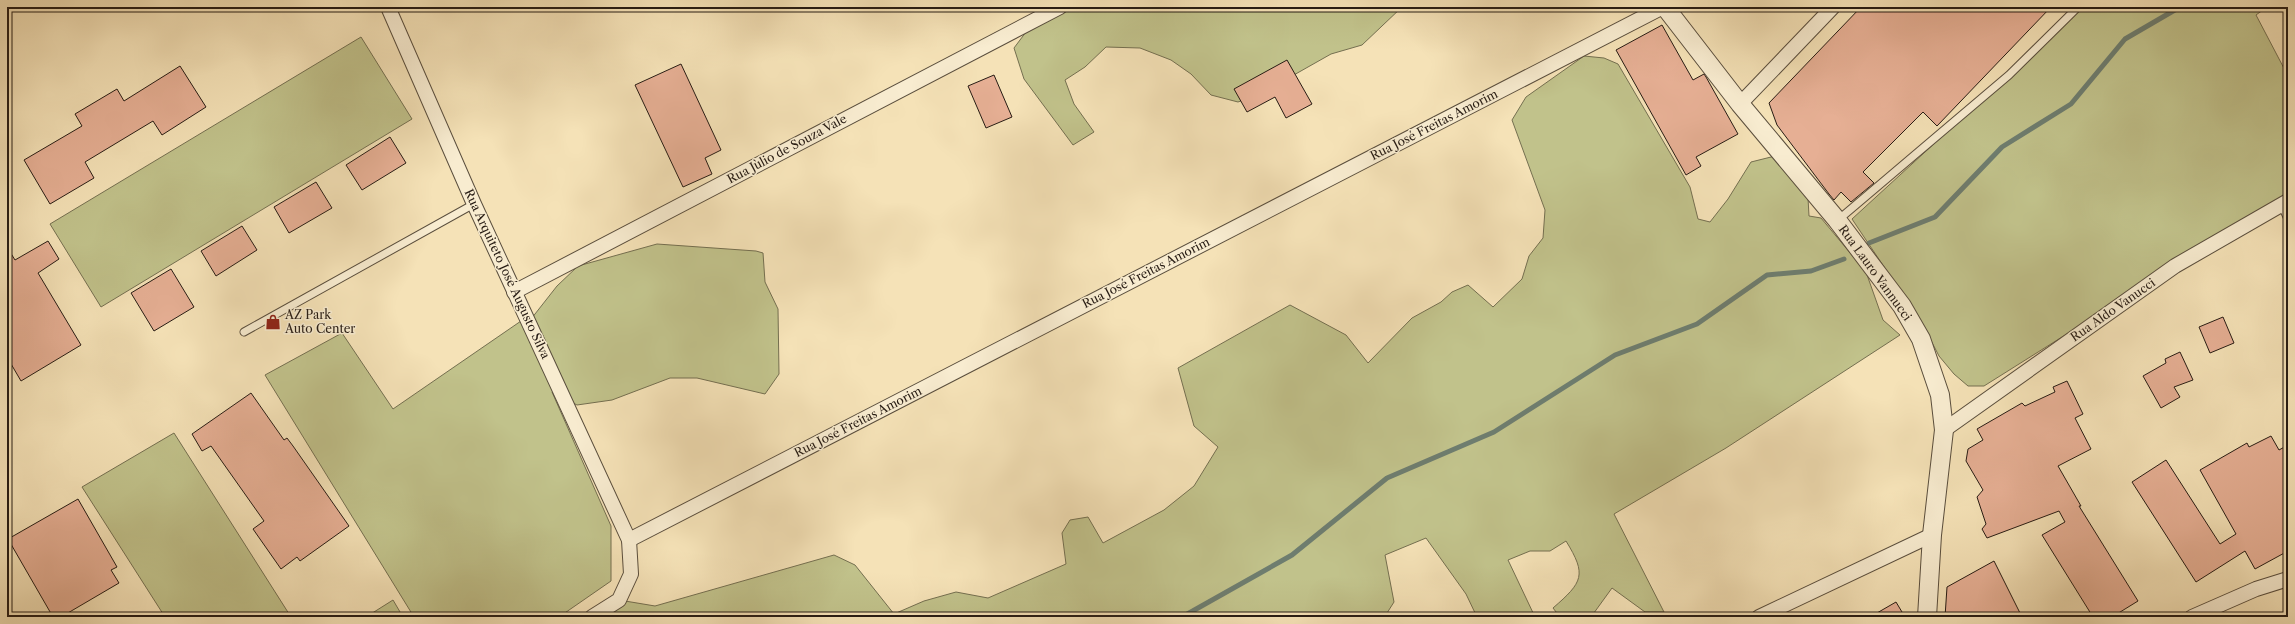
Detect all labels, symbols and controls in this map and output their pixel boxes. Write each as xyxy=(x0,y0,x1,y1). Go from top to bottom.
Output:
street label: Rua José Freitas Amorim xyxy=(1368,86,1500,163)
street label: Rua Jùlio de Souza Vale xyxy=(724,111,849,186)
street label: Rua Arquiteto José Augusto Silva xyxy=(461,187,554,362)
street label: Rua Lauro Vannucci xyxy=(1836,222,1915,324)
street label: Rua José Freitas Amorim xyxy=(1080,234,1212,311)
street label: Rua Aldo Vanucci xyxy=(2067,275,2158,344)
place label: AZ Park Auto Center xyxy=(284,307,355,336)
shop icon: AZ Park Auto Center xyxy=(264,313,282,331)
street label: Rua José Freitas Amorim xyxy=(792,383,924,460)

